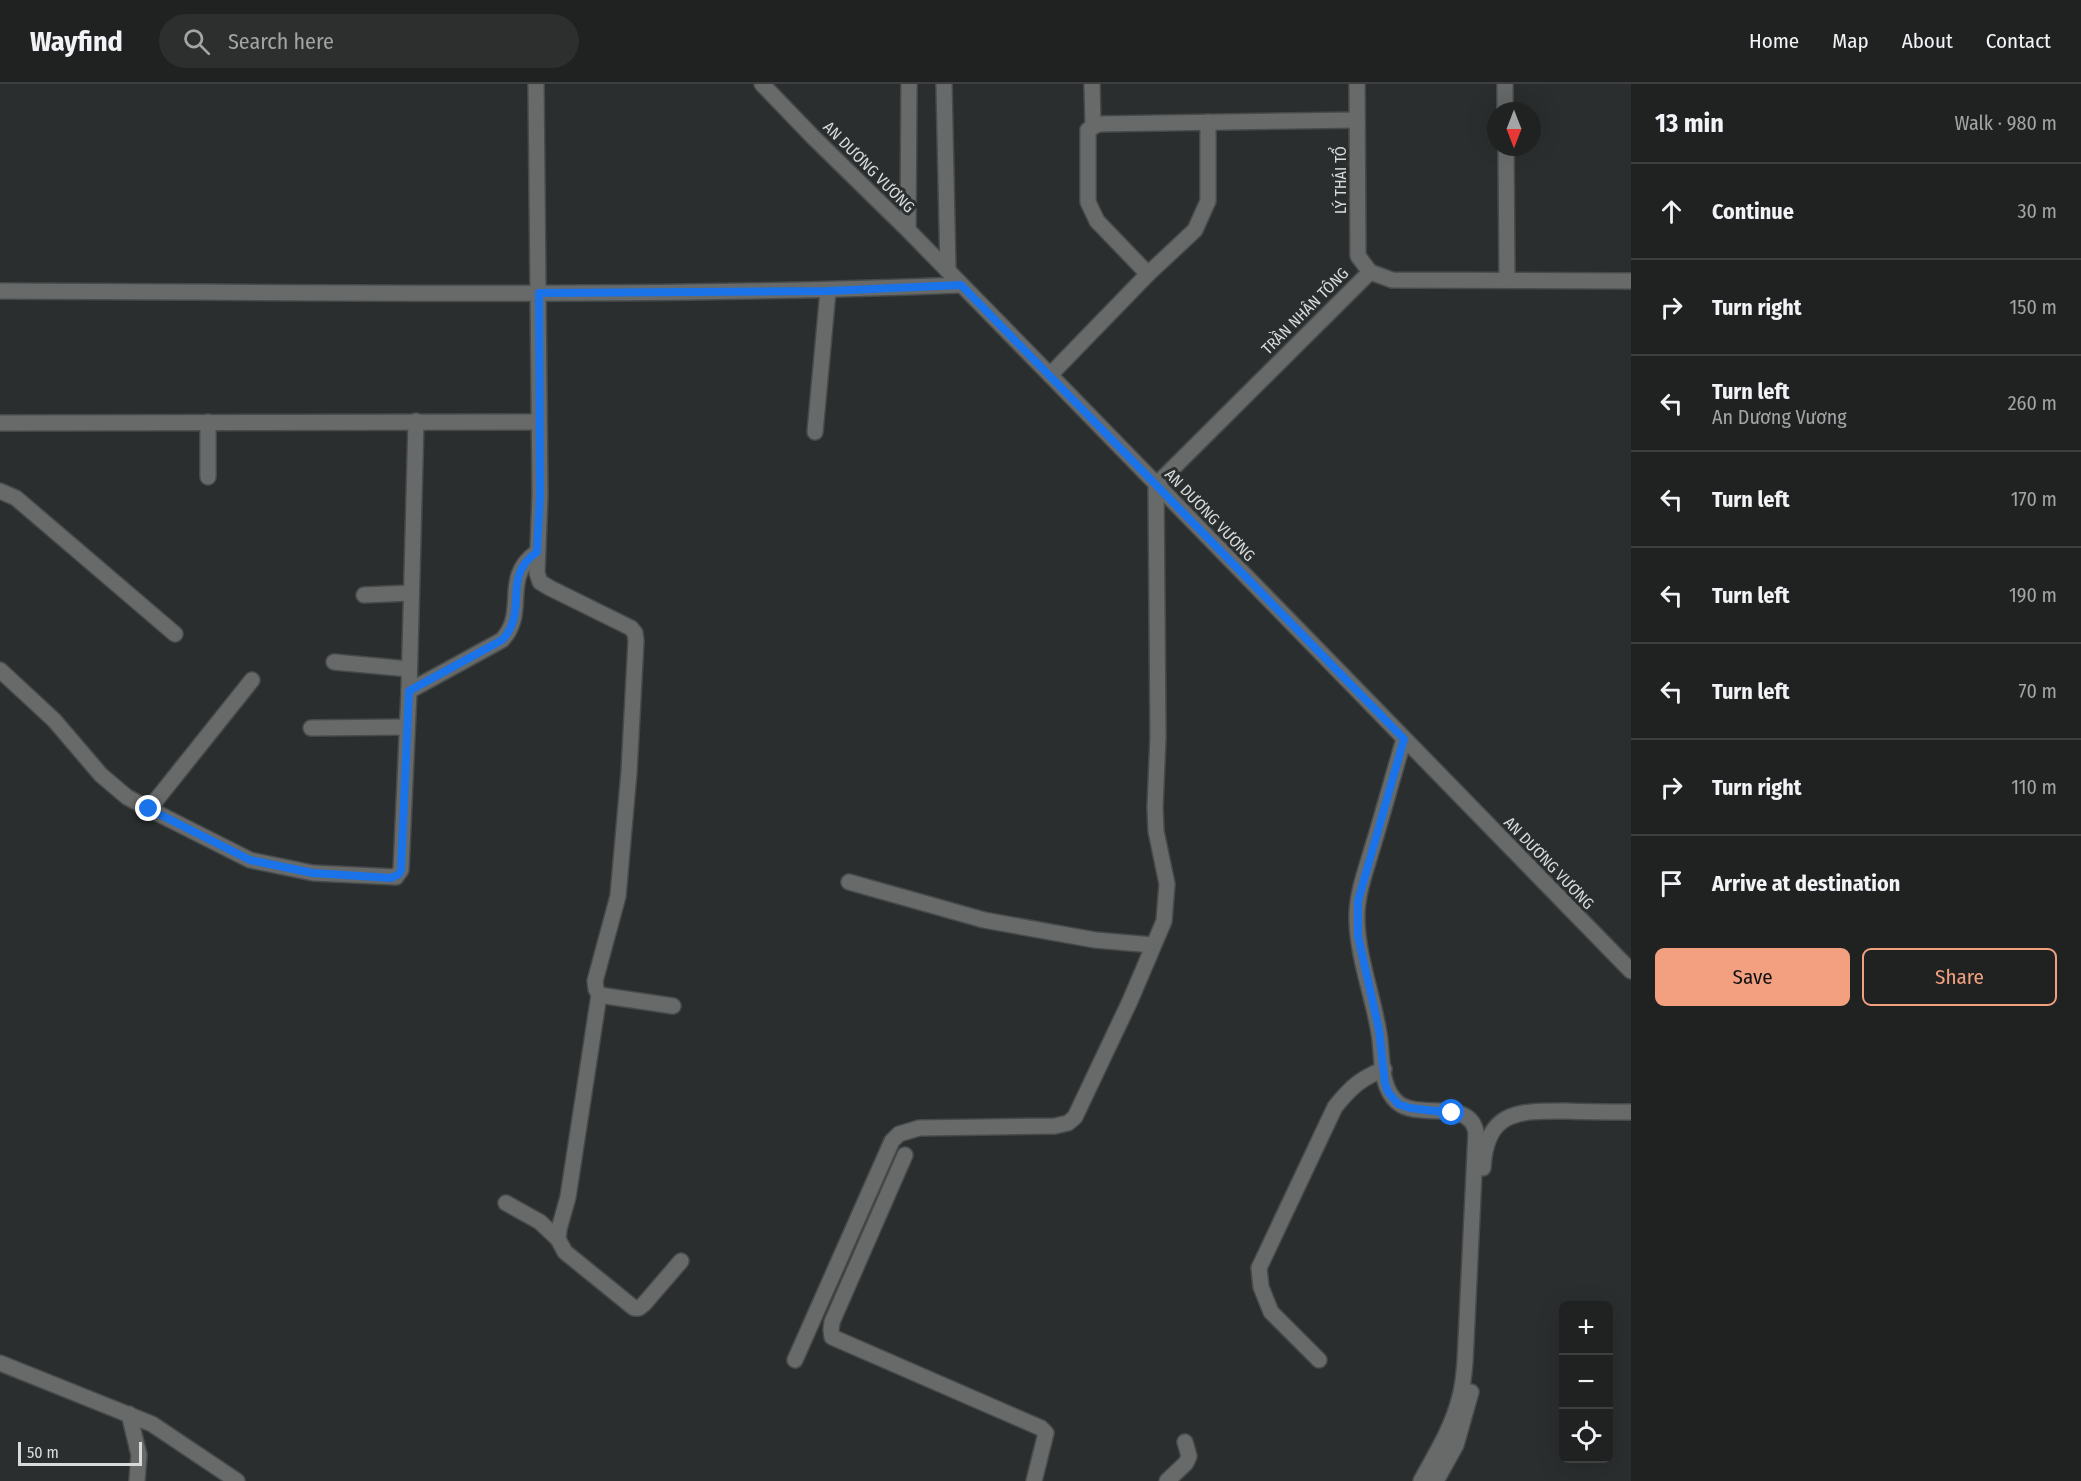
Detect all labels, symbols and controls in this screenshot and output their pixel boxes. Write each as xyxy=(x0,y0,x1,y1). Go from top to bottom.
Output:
search box xyxy=(159,14,579,68)
text: Wayfind xyxy=(30,25,123,58)
icon: search xyxy=(180,25,213,58)
text: Search here xyxy=(228,28,334,55)
text: Home xyxy=(1749,28,1799,54)
text: Map xyxy=(1832,28,1869,54)
text: About xyxy=(1902,28,1953,54)
text: Contact xyxy=(1986,28,2051,54)
north arrow xyxy=(1487,102,1541,156)
text: 13 min xyxy=(1655,108,1724,139)
text: Walk · 980 m xyxy=(1955,111,2057,135)
street label: AN DƯƠNG VƯƠNG xyxy=(819,117,919,217)
street label: LÝ THÁI TỔ xyxy=(1328,146,1350,214)
icon: ahead xyxy=(1655,195,1688,228)
text: Continue xyxy=(1712,198,1794,225)
text: 30 m xyxy=(2017,199,2057,223)
street label: TRẦN NHÂN TÔNG xyxy=(1256,262,1352,358)
icon: right xyxy=(1655,291,1688,324)
text: Turn right xyxy=(1712,294,1801,321)
text: 150 m xyxy=(2010,295,2057,319)
text: Turn left xyxy=(1712,378,1790,405)
icon: left xyxy=(1655,387,1688,420)
text: 260 m xyxy=(2008,391,2057,415)
text: An Dương Vương xyxy=(1712,405,1847,429)
street label: AN DƯƠNG VƯƠNG xyxy=(1161,465,1259,565)
icon: left xyxy=(1655,483,1688,516)
text: Turn left xyxy=(1712,486,1790,513)
text: 170 m xyxy=(2011,487,2057,511)
icon: left xyxy=(1655,579,1688,612)
text: Turn left xyxy=(1712,582,1790,609)
text: 190 m xyxy=(2009,583,2057,607)
icon: left xyxy=(1655,675,1688,708)
text: Turn left xyxy=(1712,678,1790,705)
text: 70 m xyxy=(2019,679,2057,703)
icon: right xyxy=(1655,771,1688,804)
text: Turn right xyxy=(1712,774,1801,801)
text: 110 m xyxy=(2011,775,2057,799)
route end xyxy=(135,795,161,821)
street label: AN DƯƠNG VƯƠNG xyxy=(1500,813,1598,913)
icon: arrive xyxy=(1655,867,1688,900)
text: Arrive at destination xyxy=(1712,870,1900,897)
button: Save xyxy=(1655,948,1850,1006)
button: Share xyxy=(1862,948,2057,1006)
route start xyxy=(1438,1099,1464,1125)
map controls xyxy=(1559,1301,1613,1463)
button: + xyxy=(1559,1301,1613,1355)
button: − xyxy=(1559,1355,1613,1409)
button: locate xyxy=(1559,1409,1613,1463)
scale bar xyxy=(18,1439,142,1466)
text: 50 m xyxy=(27,1443,59,1462)

